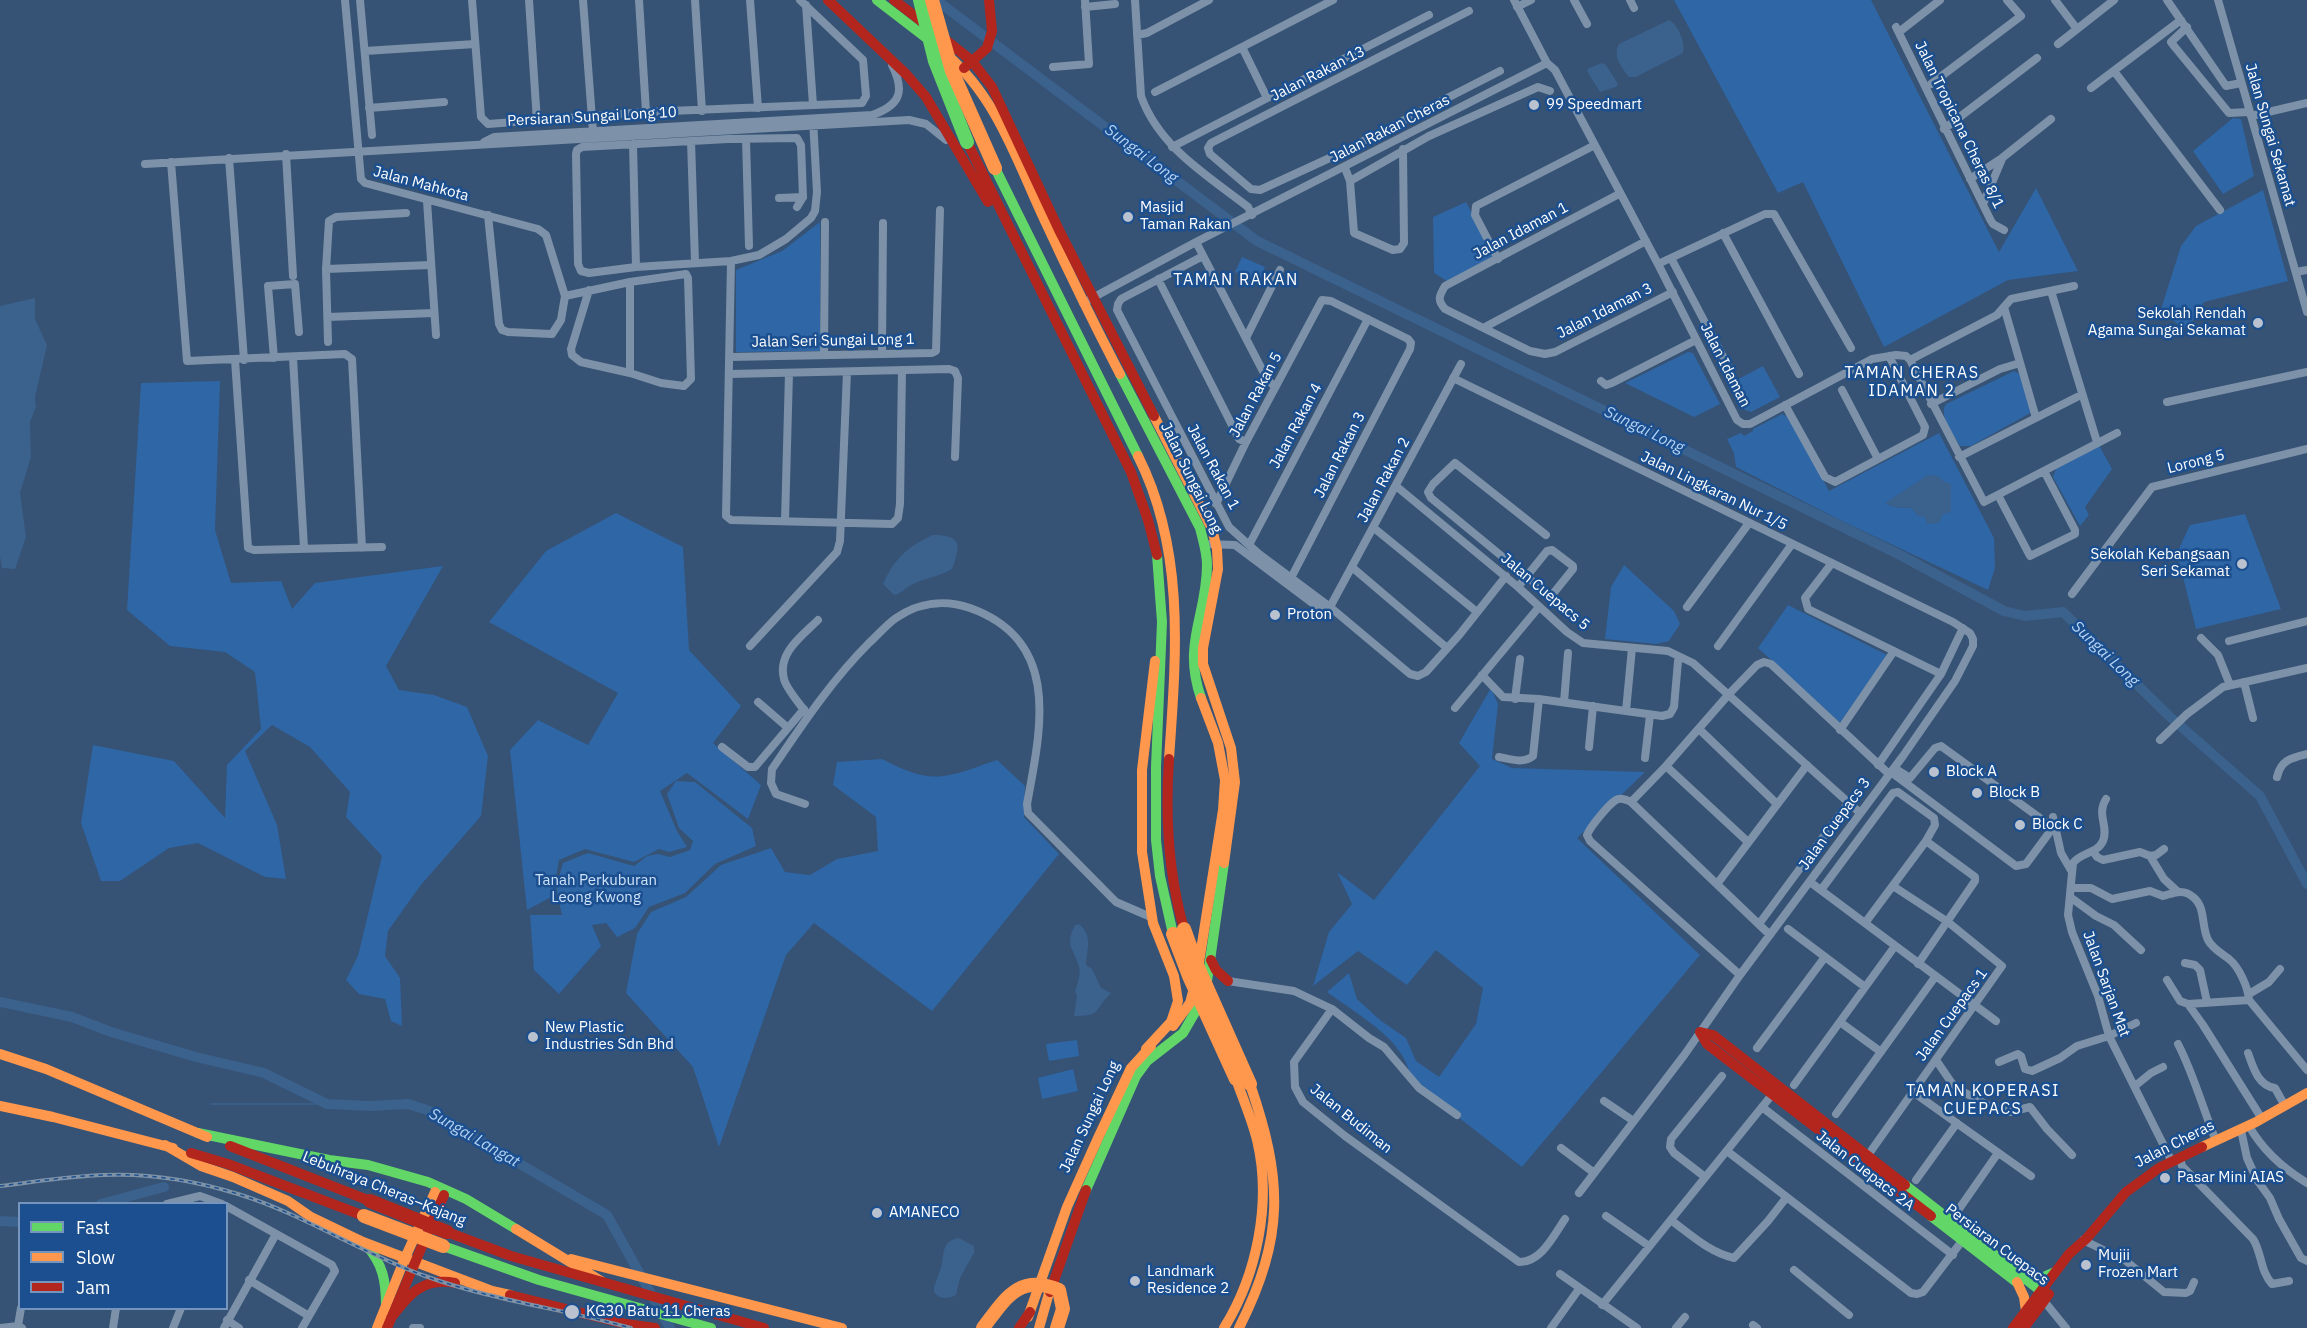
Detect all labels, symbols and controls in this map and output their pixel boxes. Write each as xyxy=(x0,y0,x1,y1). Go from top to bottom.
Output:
street label: Jalan Tropicana Cheras 8/1 xyxy=(1911,38,2007,212)
street label: Jalan Rakan 13 xyxy=(1268,43,1368,105)
street label: Jalan Sungai Sekamat xyxy=(2241,61,2299,209)
street label: Jalan Rakan Cheras xyxy=(1327,91,1453,167)
place label: 99 Speedmart xyxy=(1546,96,1642,114)
marker: 99 Speedmart xyxy=(1527,98,1541,112)
street label: Persiaran Sungai Long 10 xyxy=(507,104,677,130)
water label: Sungai Long xyxy=(1101,120,1181,188)
street label: Jalan Mahkota xyxy=(371,163,471,205)
street label: Jalan Idaman 1 xyxy=(1471,198,1571,264)
place label: Masjid Taman Rakan xyxy=(1140,199,1231,234)
marker: Masjid Taman Rakan xyxy=(1121,210,1135,224)
district label: TAMAN RAKAN xyxy=(1173,270,1299,290)
street label: Jalan Idaman 3 xyxy=(1554,279,1656,343)
place label: Sekolah Rendah Agama Sungai Sekamat xyxy=(2088,305,2246,340)
marker: Sekolah Rendah Agama Sungai Sekamat xyxy=(2251,316,2265,330)
street label: Jalan Idaman xyxy=(1696,320,1754,410)
street label: Jalan Seri Sungai Long 1 xyxy=(751,331,915,351)
street label: Jalan Rakan 5 xyxy=(1226,349,1286,441)
district label: TAMAN CHERAS IDAMAN 2 xyxy=(1844,363,1980,401)
street label: Jalan Rakan 4 xyxy=(1266,380,1326,472)
water label: Sungai Long xyxy=(1601,402,1687,458)
street label: Jalan Rakan 3 xyxy=(1311,409,1369,501)
street label: Jalan Sungai Long xyxy=(1156,420,1226,536)
street label: Jalan Rakan 1 xyxy=(1183,421,1243,513)
street label: Jalan Rakan 2 xyxy=(1354,434,1414,526)
street label: Lorong 5 xyxy=(2165,446,2227,478)
street label: Jalan Lingkaran Nur 1/5 xyxy=(1638,448,1790,534)
place label: Sekolah Kebangsaan Seri Sekamat xyxy=(2090,546,2230,581)
street label: Jalan Cuepacs 5 xyxy=(1497,550,1593,634)
marker: Sekolah Kebangsaan Seri Sekamat xyxy=(2235,557,2249,571)
place label: Proton xyxy=(1287,606,1332,624)
marker: Proton xyxy=(1268,608,1282,622)
water label: Sungai Long xyxy=(2067,617,2143,691)
place label: Block A xyxy=(1946,763,1997,781)
marker: Block A xyxy=(1927,765,1941,779)
street label: Jalan Cuepacs 3 xyxy=(1795,774,1875,874)
place label: Block B xyxy=(1989,784,2040,802)
marker: Block B xyxy=(1970,786,1984,800)
place label: Block C xyxy=(2032,816,2083,834)
marker: Block C xyxy=(2013,818,2027,832)
park label: Tanah Perkuburan Leong Kwong xyxy=(535,872,657,907)
street label: Jalan Sarjan Mat xyxy=(2079,929,2133,1039)
street label: Jalan Cuepacs 1 xyxy=(1912,965,1992,1065)
place label: New Plastic Industries Sdn Bhd xyxy=(545,1019,674,1054)
marker: New Plastic Industries Sdn Bhd xyxy=(526,1030,540,1044)
street label: Jalan Sungai Long xyxy=(1056,1058,1124,1176)
street label: Jalan Budiman xyxy=(1306,1080,1396,1158)
district label: TAMAN KOPERASI CUEPACS xyxy=(1906,1081,2060,1119)
water label: Sungai Langat xyxy=(425,1104,523,1172)
street label: Jalan Cheras xyxy=(2132,1116,2218,1172)
street label: Jalan Cuepacs 2A xyxy=(1812,1127,1918,1215)
street label: Lebuhraya Cheras–Kajang xyxy=(300,1148,468,1230)
place label: Pasar Mini AIAS xyxy=(2177,1169,2284,1187)
marker: Pasar Mini AIAS xyxy=(2158,1171,2172,1185)
street label: Persiaran Cuepacs xyxy=(1942,1200,2052,1290)
legend xyxy=(18,1202,228,1310)
place label: AMANECO xyxy=(889,1204,959,1222)
marker: AMANECO xyxy=(870,1206,884,1220)
text: Fast xyxy=(76,1216,110,1239)
text: Slow xyxy=(76,1246,115,1269)
place label: Mujii Frozen Mart xyxy=(2098,1247,2178,1282)
marker: Mujii Frozen Mart xyxy=(2079,1258,2093,1272)
place label: Landmark Residence 2 xyxy=(1147,1263,1229,1298)
marker: Landmark Residence 2 xyxy=(1128,1274,1142,1288)
text: Jam xyxy=(76,1276,111,1299)
marker: KG30 Batu 11 Cheras xyxy=(563,1303,581,1321)
place label: KG30 Batu 11 Cheras xyxy=(586,1303,731,1321)

